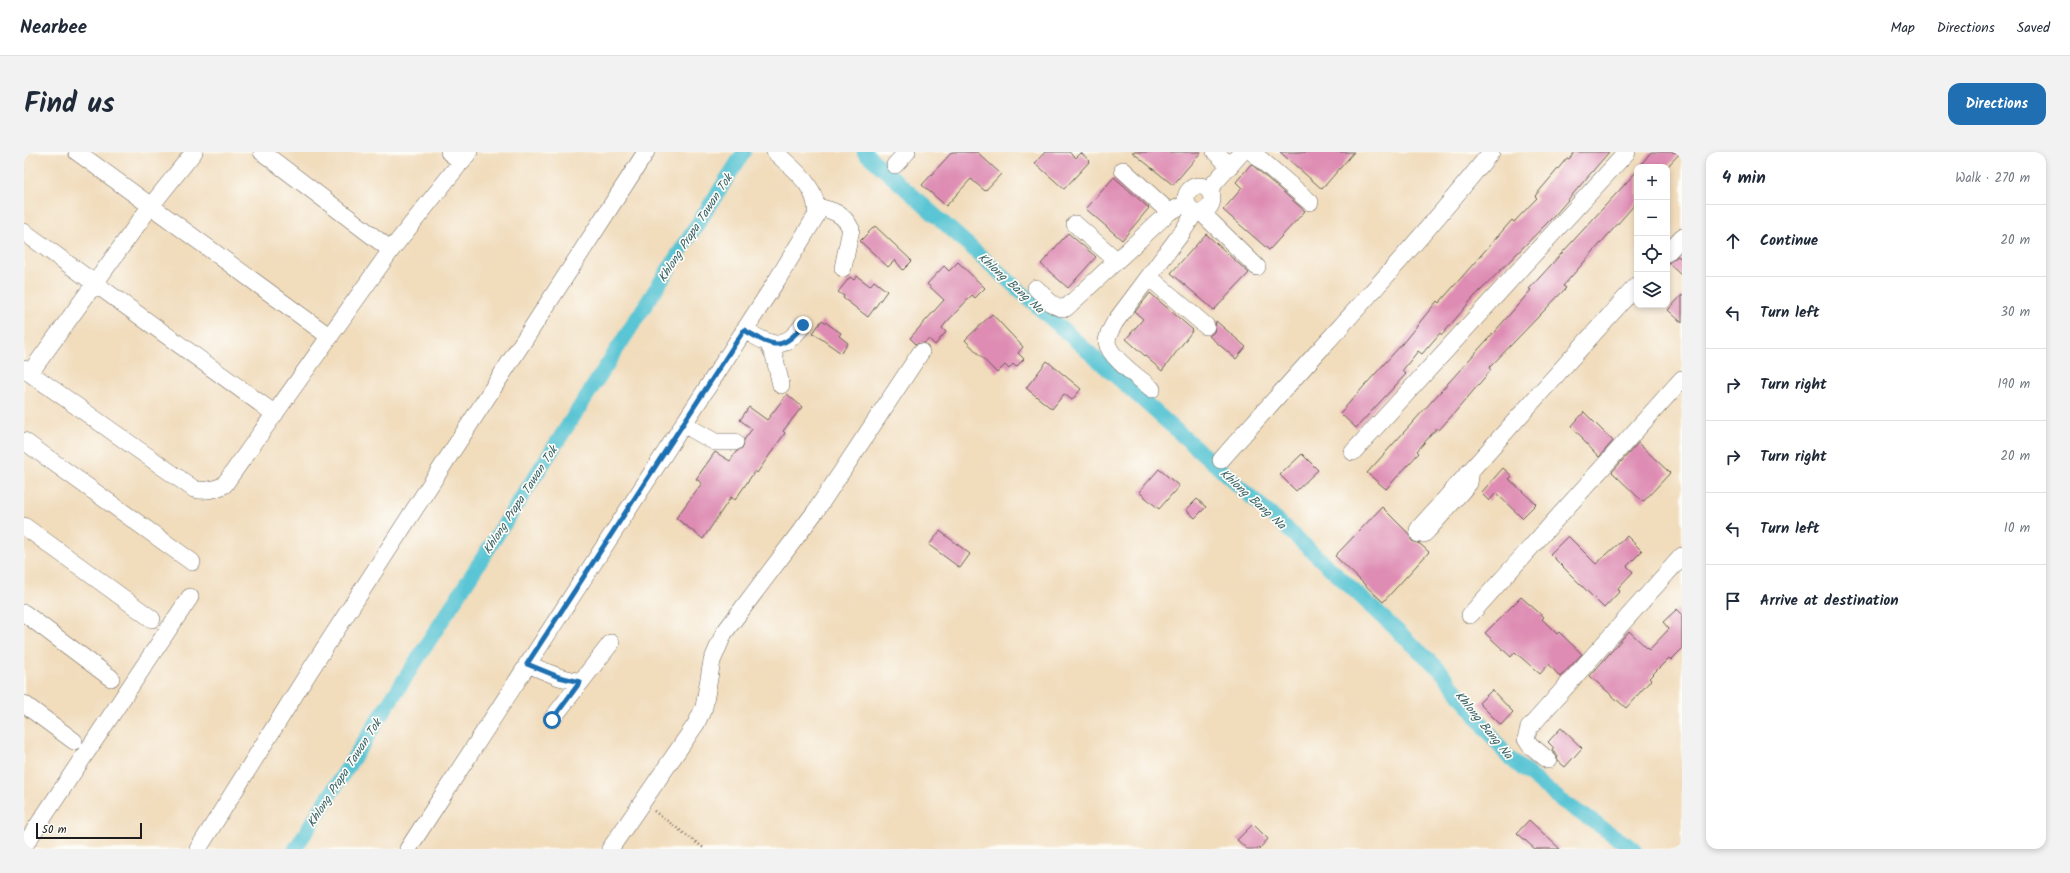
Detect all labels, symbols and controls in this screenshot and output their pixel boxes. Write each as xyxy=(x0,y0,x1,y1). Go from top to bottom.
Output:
text: Nearbee xyxy=(20,13,87,43)
text: Map xyxy=(1890,17,1915,39)
text: Directions xyxy=(1937,17,1995,39)
text: Saved xyxy=(2017,17,2050,39)
text: Find us xyxy=(24,82,115,127)
button: Directions xyxy=(1948,83,2046,125)
map controls xyxy=(1634,164,1670,308)
button: + xyxy=(1634,164,1670,200)
text: 4 min xyxy=(1722,165,1766,192)
water label: Khlong Prapa Tawan Tok xyxy=(653,168,739,286)
text: Walk · 270 m xyxy=(1955,168,2030,189)
button: − xyxy=(1634,200,1670,236)
text: Continue xyxy=(1760,229,1818,253)
icon: ahead xyxy=(1722,230,1744,252)
text: 20 m xyxy=(2000,230,2030,251)
button: locate xyxy=(1634,236,1670,272)
water label: Khlong Bang Na xyxy=(974,249,1049,319)
button: layers xyxy=(1634,272,1670,308)
text: Turn left xyxy=(1760,301,1820,325)
icon: left xyxy=(1722,302,1744,324)
text: 30 m xyxy=(2001,302,2030,323)
route end xyxy=(794,316,812,334)
text: Turn right xyxy=(1760,373,1827,397)
icon: right xyxy=(1722,374,1744,396)
text: 190 m xyxy=(1998,374,2030,395)
water label: Khlong Prapa Tawan Tok xyxy=(478,440,564,558)
text: Turn right xyxy=(1760,445,1827,469)
icon: right xyxy=(1722,446,1744,468)
text: 20 m xyxy=(2000,446,2030,467)
water label: Khlong Bang Na xyxy=(1216,465,1291,535)
text: Turn left xyxy=(1760,517,1820,541)
icon: left xyxy=(1722,518,1744,540)
text: 10 m xyxy=(2004,518,2030,539)
text: Arrive at destination xyxy=(1760,589,1899,613)
icon: arrive xyxy=(1722,590,1744,612)
water label: Khlong Bang Na xyxy=(1450,687,1518,765)
route start xyxy=(543,711,561,729)
water label: Khlong Prapa Tawan Tok xyxy=(302,713,388,831)
scale bar xyxy=(36,821,142,840)
text: 50 m xyxy=(42,821,67,839)

